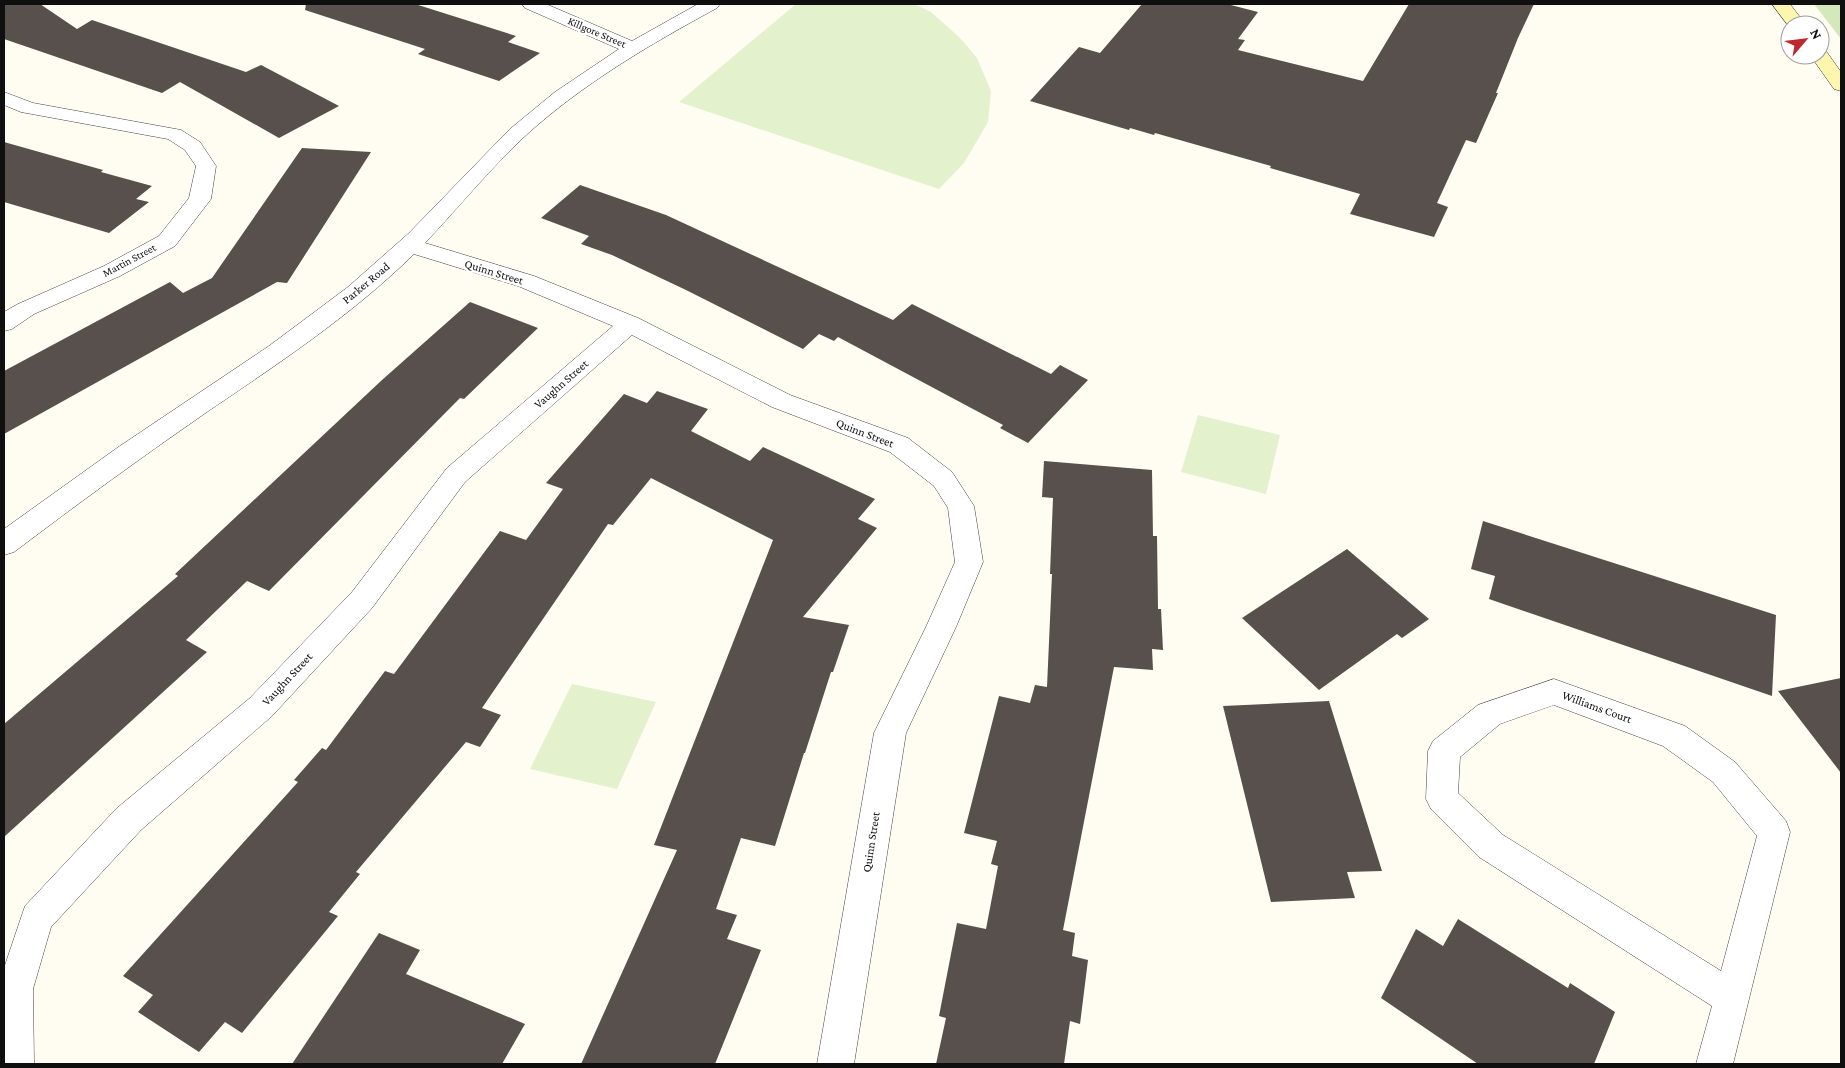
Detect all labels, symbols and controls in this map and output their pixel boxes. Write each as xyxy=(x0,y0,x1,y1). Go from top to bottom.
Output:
street label: Killgore Street xyxy=(566,14,628,51)
north arrow xyxy=(1780,15,1830,65)
text: N xyxy=(1807,26,1826,42)
street label: Martin Street xyxy=(100,241,158,279)
street label: Quinn Street xyxy=(463,256,526,288)
street label: Parker Road xyxy=(340,259,393,307)
street label: Vaughn Street xyxy=(531,356,592,411)
street label: Quinn Street xyxy=(834,416,897,451)
street label: Vaughn Street xyxy=(259,649,316,708)
street label: Williams Court xyxy=(1560,688,1635,726)
street label: Quinn Street xyxy=(859,810,883,873)

